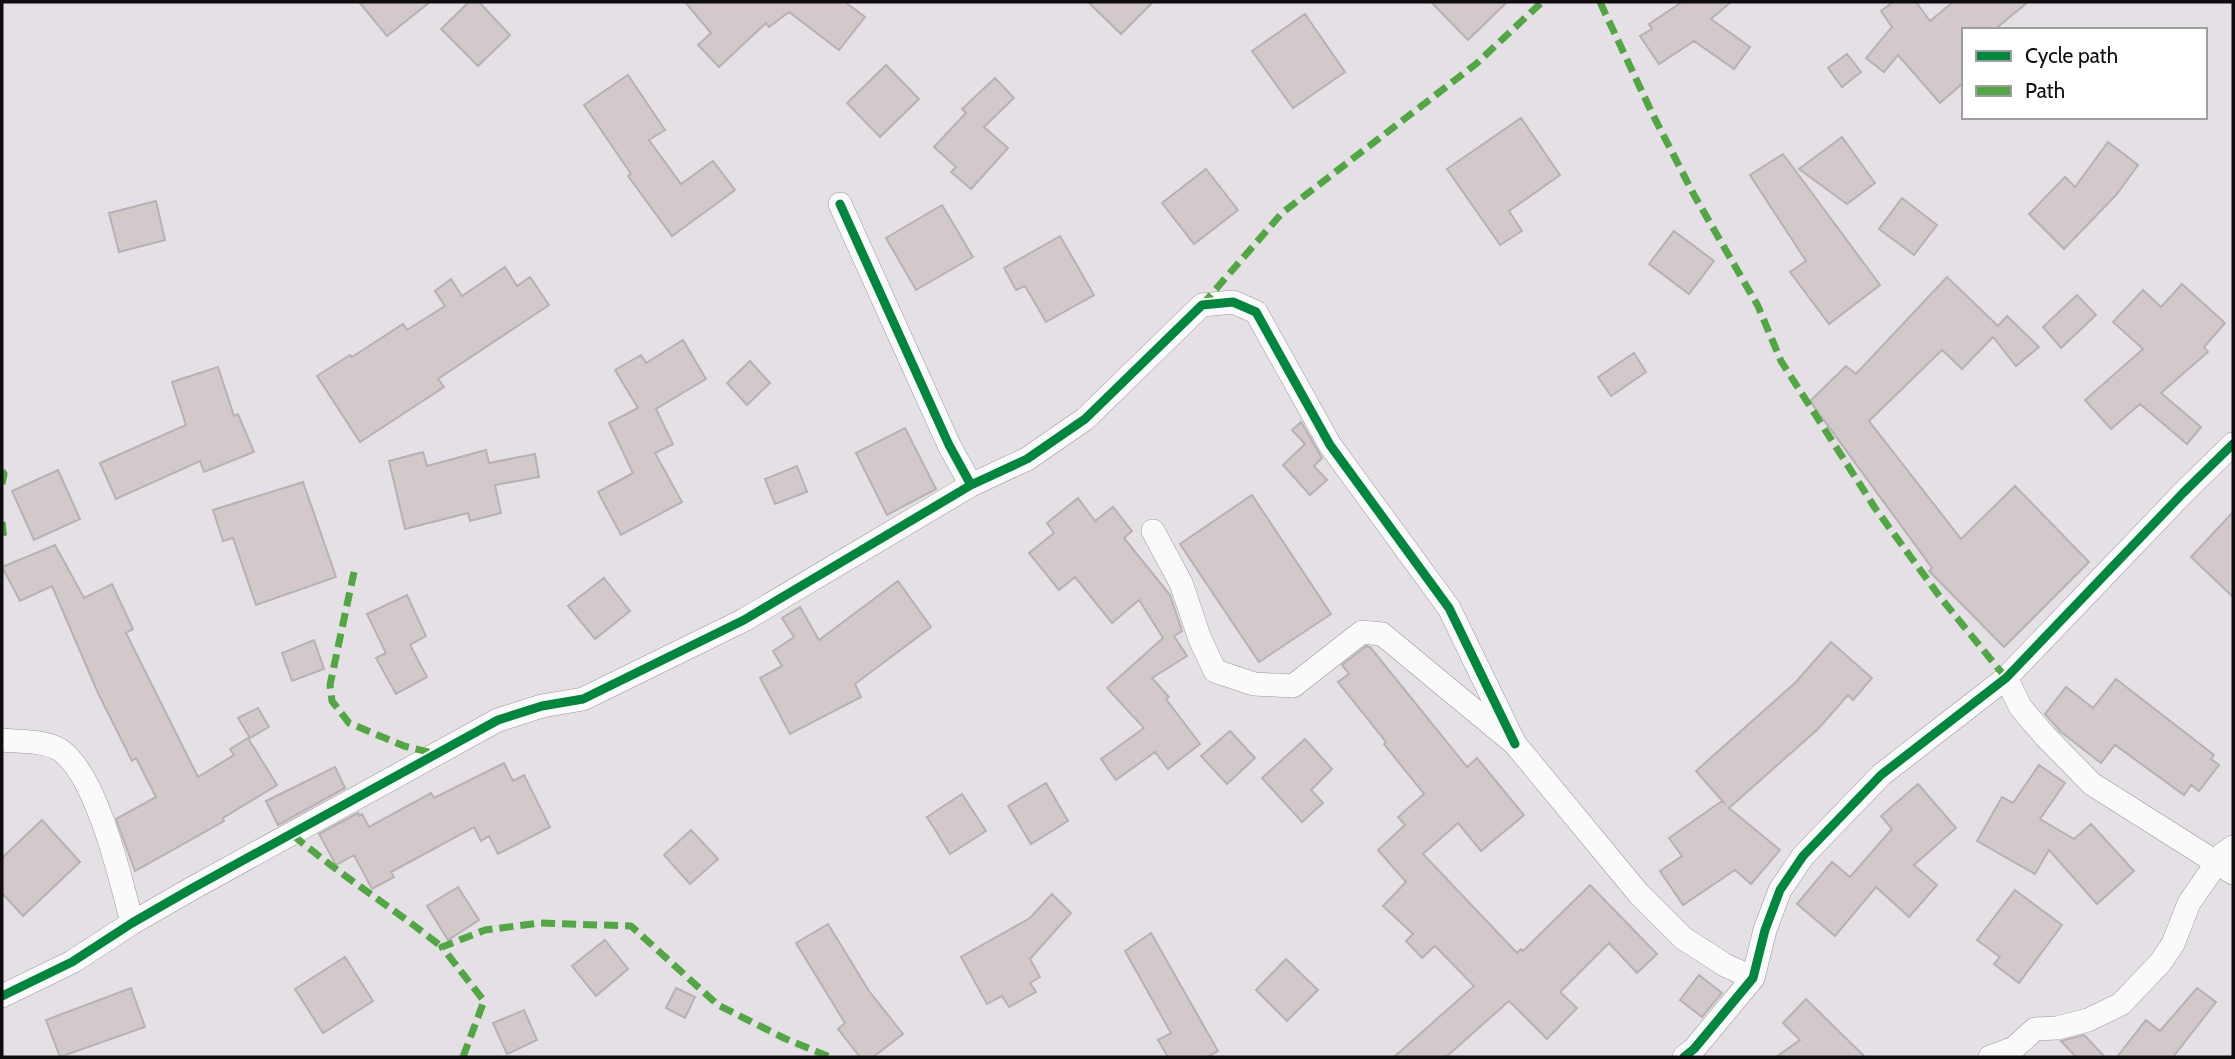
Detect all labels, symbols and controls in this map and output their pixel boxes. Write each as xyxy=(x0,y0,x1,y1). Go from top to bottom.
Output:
legend xyxy=(1962,28,2207,119)
text: Cycle path xyxy=(2025,43,2118,68)
text: Path xyxy=(2025,78,2065,103)

